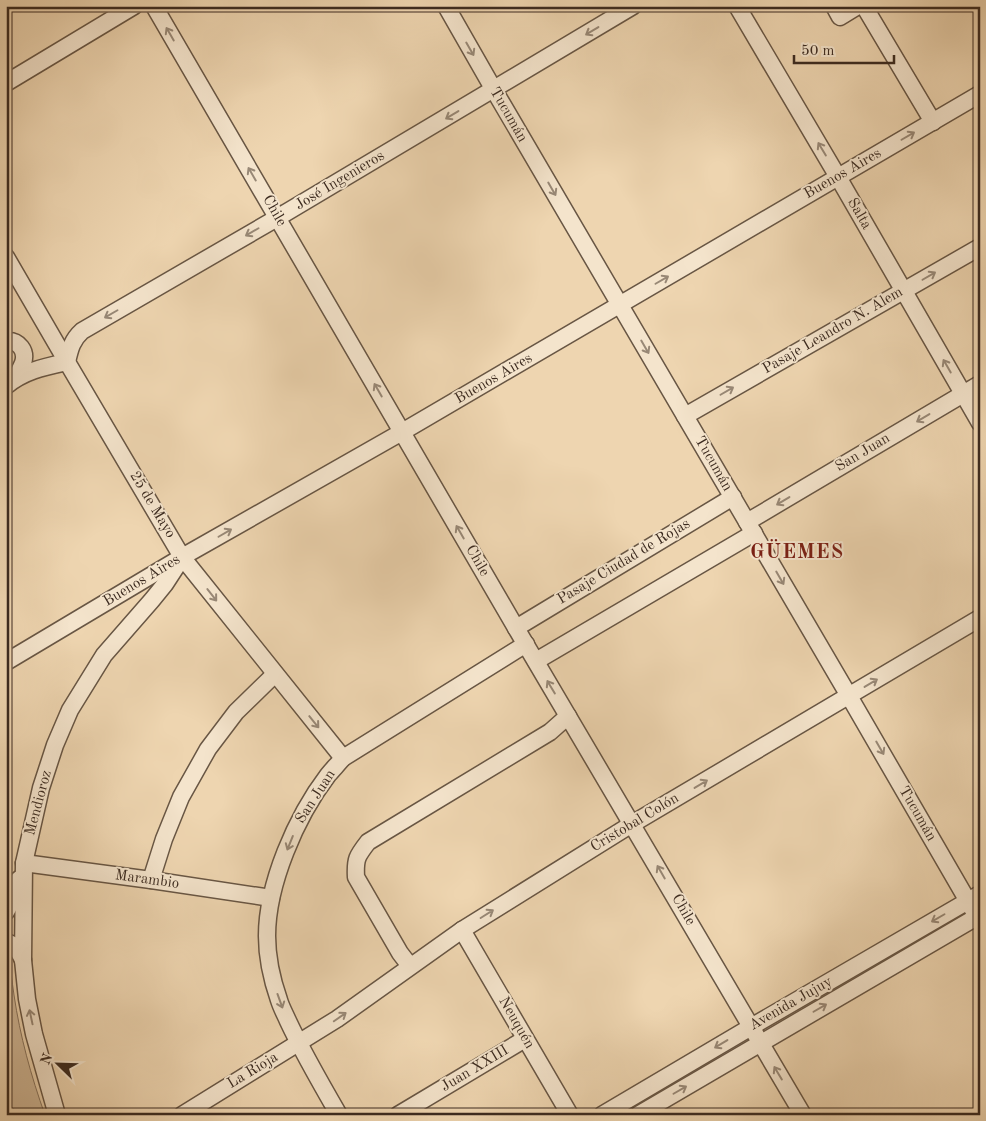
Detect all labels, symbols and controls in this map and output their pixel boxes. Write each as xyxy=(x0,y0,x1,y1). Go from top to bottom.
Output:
one-way arrow xyxy=(164,27,174,41)
one-way arrow xyxy=(585,27,599,37)
scale bar xyxy=(794,32,894,64)
one-way arrow xyxy=(466,41,476,55)
text: 50 m xyxy=(801,44,835,59)
street label: Tucumán xyxy=(486,85,530,145)
one-way arrow xyxy=(446,110,460,120)
one-way arrow xyxy=(901,131,915,141)
one-way arrow xyxy=(816,143,826,157)
street label: Buenos Aires xyxy=(802,146,884,202)
street label: José Ingenieros xyxy=(293,148,387,214)
one-way arrow xyxy=(246,167,256,181)
one-way arrow xyxy=(548,181,558,196)
street label: Chile xyxy=(259,193,289,229)
street label: Salta xyxy=(844,196,874,233)
one-way arrow xyxy=(245,228,259,238)
one-way arrow xyxy=(922,271,937,281)
one-way arrow xyxy=(655,275,669,285)
street label: Pasaje Leandro N. Alem xyxy=(760,285,906,377)
one-way arrow xyxy=(104,309,119,319)
one-way arrow xyxy=(641,339,650,354)
street label: Buenos Aires xyxy=(453,351,535,407)
one-way arrow xyxy=(941,359,951,374)
one-way arrow xyxy=(372,383,382,397)
one-way arrow xyxy=(720,386,734,396)
one-way arrow xyxy=(916,414,930,424)
street label: San Juan xyxy=(833,431,893,475)
street label: Tucumán xyxy=(691,434,735,494)
street label: 25 de Mayo xyxy=(126,469,178,541)
one-way arrow xyxy=(776,496,790,506)
street label: Pasaje Ciudad de Rojas xyxy=(555,516,693,608)
one-way arrow xyxy=(455,525,465,539)
one-way arrow xyxy=(217,527,231,537)
district label: GÜEMES xyxy=(750,539,844,563)
street label: Chile xyxy=(462,543,492,579)
street label: Buenos Aires xyxy=(101,552,183,610)
one-way arrow xyxy=(776,570,786,584)
one-way arrow xyxy=(207,588,218,601)
one-way arrow xyxy=(863,678,877,688)
one-way arrow xyxy=(546,681,556,695)
one-way arrow xyxy=(308,715,319,728)
one-way arrow xyxy=(875,741,885,755)
street label: San Juan xyxy=(293,767,339,827)
street label: Mendioroz xyxy=(23,769,55,837)
one-way arrow xyxy=(693,778,707,788)
street label: Tucumán xyxy=(895,784,939,844)
street label: Cristobal Colón xyxy=(588,791,682,855)
one-way arrow xyxy=(284,835,294,850)
one-way arrow xyxy=(655,866,665,880)
street label: Marambio xyxy=(114,868,180,892)
street label: Chile xyxy=(668,892,698,928)
one-way arrow xyxy=(480,909,494,919)
one-way arrow xyxy=(931,914,945,924)
street label: Avenida Jujuy xyxy=(747,974,835,1034)
one-way arrow xyxy=(276,992,285,1008)
street label: Neuquén xyxy=(495,995,537,1051)
one-way arrow xyxy=(813,1003,827,1013)
one-way arrow xyxy=(25,1009,35,1025)
one-way arrow xyxy=(333,1012,347,1022)
north arrow xyxy=(32,1038,82,1088)
one-way arrow xyxy=(715,1040,729,1050)
street label: Juan XXIII xyxy=(439,1043,512,1095)
street label: La Rioja xyxy=(225,1050,281,1092)
text: N xyxy=(38,1051,56,1067)
one-way arrow xyxy=(772,1066,782,1080)
one-way arrow xyxy=(672,1085,687,1095)

